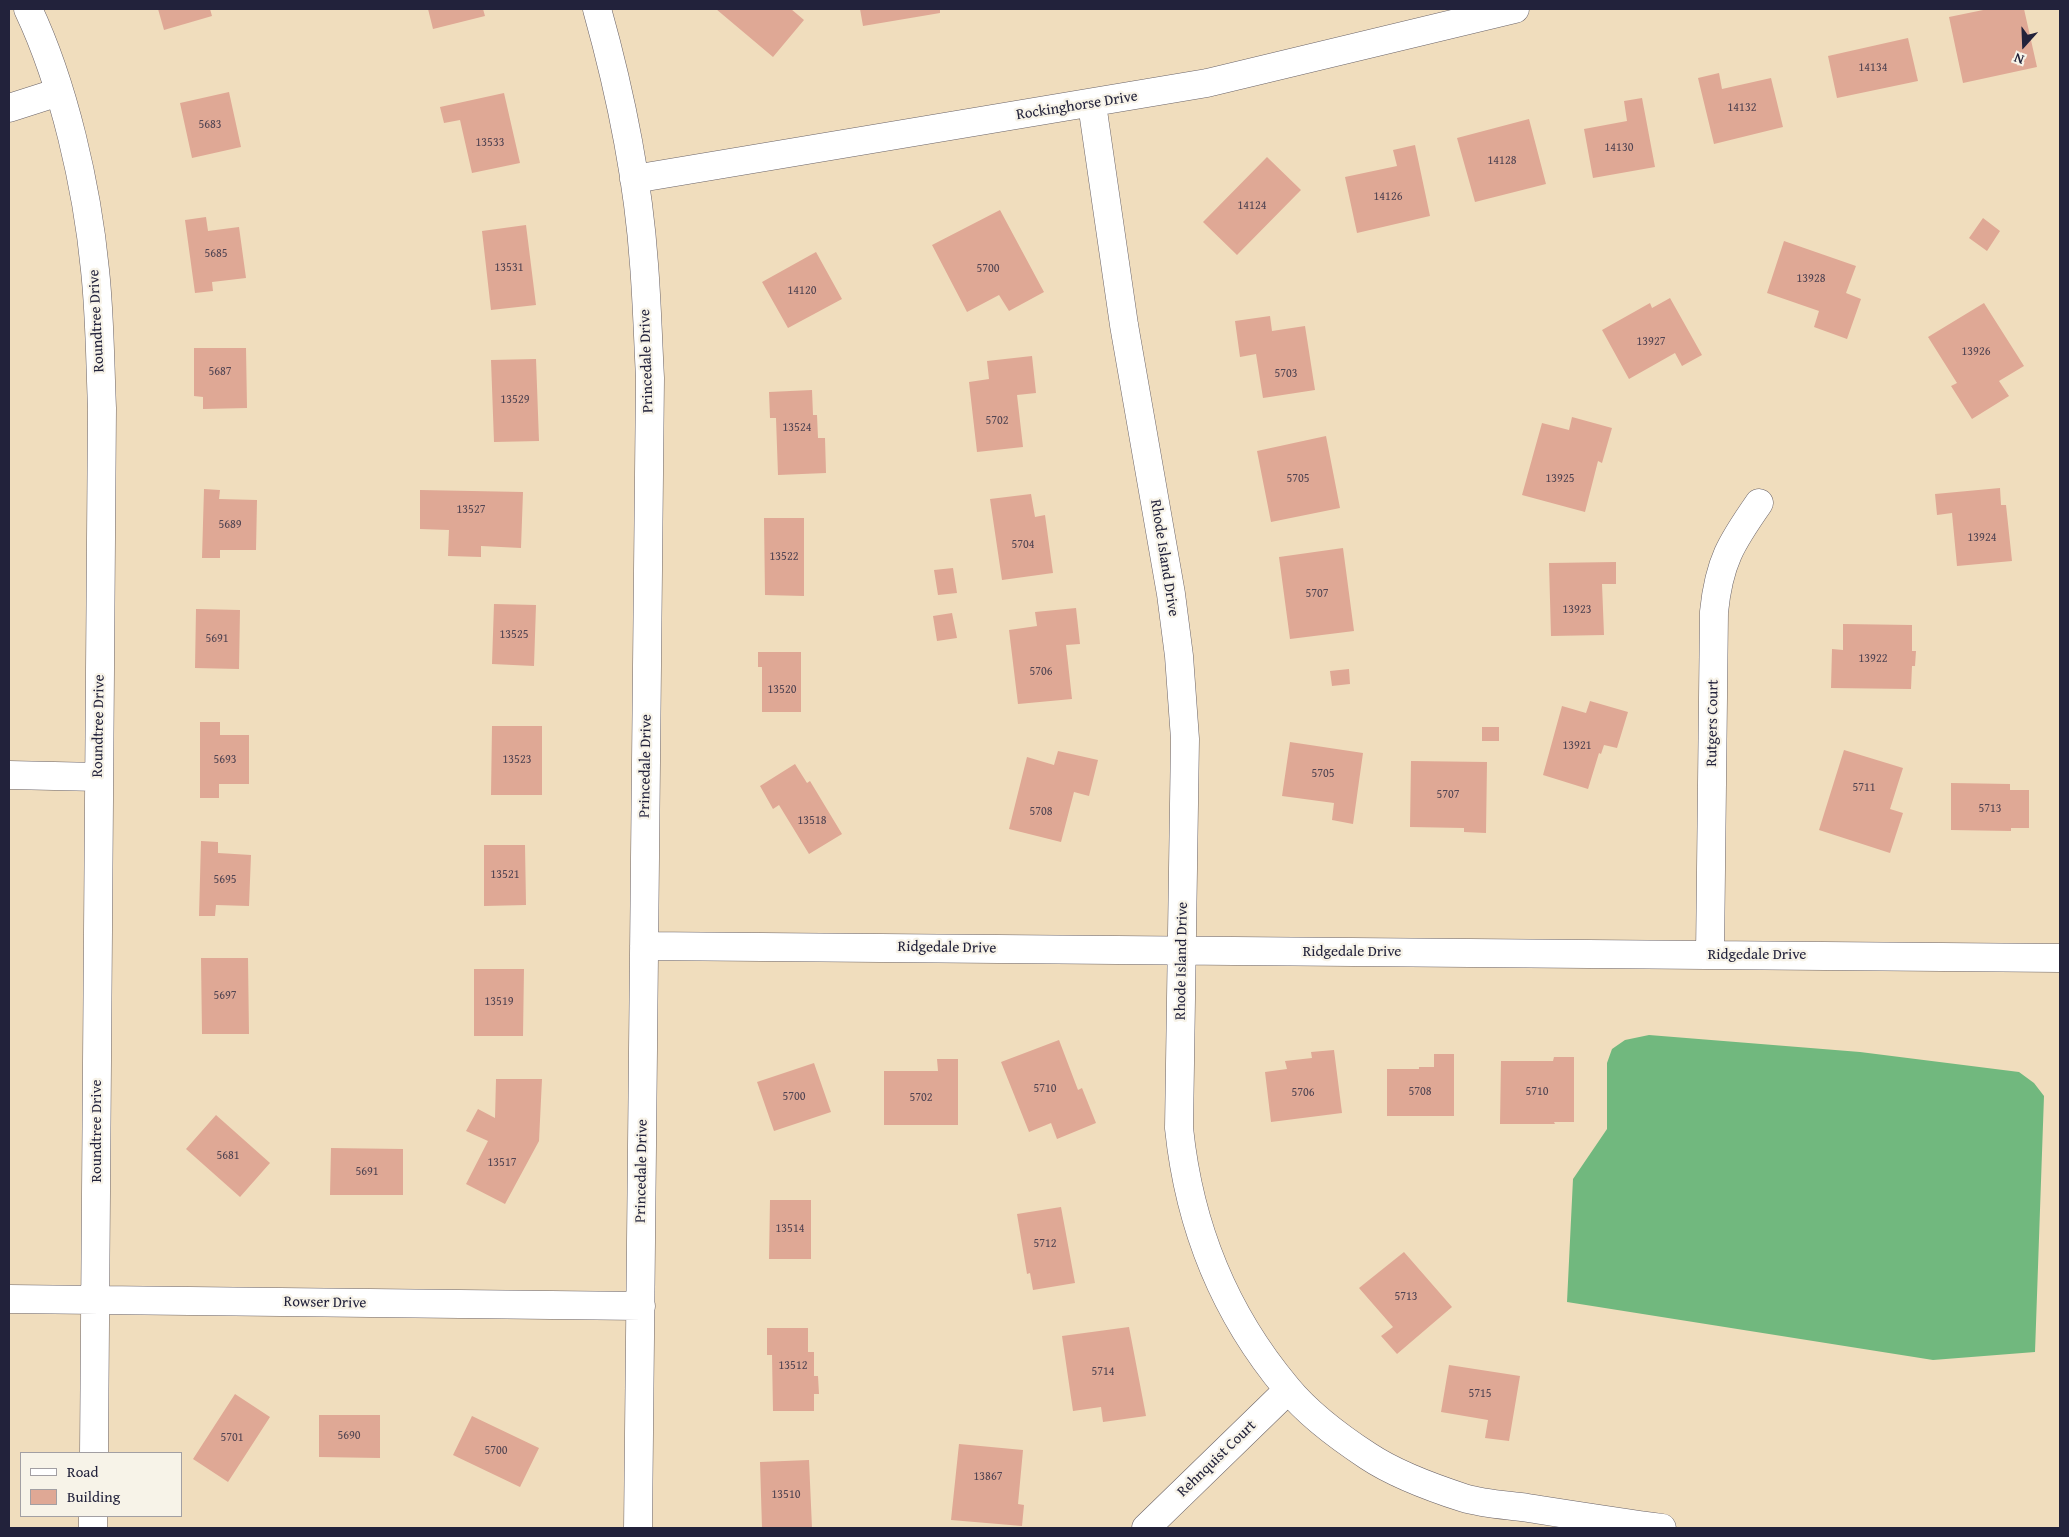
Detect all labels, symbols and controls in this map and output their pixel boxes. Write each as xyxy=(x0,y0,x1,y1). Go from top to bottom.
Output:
north arrow xyxy=(1999,20,2049,70)
text: N xyxy=(2011,48,2027,70)
house number: 14134 xyxy=(1859,61,1887,75)
street label: Rockinghorse Drive xyxy=(1015,88,1139,124)
house number: 14132 xyxy=(1728,101,1756,115)
house number: 5683 xyxy=(198,118,222,132)
house number: 13533 xyxy=(476,136,504,150)
house number: 14130 xyxy=(1605,141,1633,155)
house number: 14128 xyxy=(1488,154,1516,168)
house number: 14126 xyxy=(1374,190,1402,204)
house number: 14124 xyxy=(1238,199,1266,213)
house number: 5685 xyxy=(204,247,228,261)
house number: 13531 xyxy=(495,261,523,275)
house number: 5700 xyxy=(976,262,1000,276)
street label: Roundtree Drive xyxy=(85,269,109,373)
house number: 13928 xyxy=(1797,272,1825,286)
house number: 14120 xyxy=(788,284,816,298)
street label: Princedale Drive xyxy=(636,309,658,413)
house number: 13927 xyxy=(1637,335,1665,349)
house number: 13926 xyxy=(1962,345,1990,359)
house number: 5687 xyxy=(208,365,232,379)
house number: 5703 xyxy=(1274,367,1298,381)
house number: 13529 xyxy=(501,393,529,407)
house number: 5702 xyxy=(985,414,1009,428)
house number: 13524 xyxy=(783,421,811,435)
house number: 5705 xyxy=(1286,472,1310,486)
house number: 13925 xyxy=(1546,472,1574,486)
street label: Rhode Island Drive xyxy=(1146,498,1182,618)
house number: 13527 xyxy=(457,503,485,517)
house number: 5689 xyxy=(218,518,242,532)
house number: 13924 xyxy=(1968,531,1996,545)
house number: 5704 xyxy=(1011,538,1035,552)
house number: 13522 xyxy=(770,550,798,564)
house number: 5707 xyxy=(1305,587,1329,601)
house number: 13923 xyxy=(1563,603,1591,617)
house number: 13525 xyxy=(500,628,528,642)
house number: 5691 xyxy=(205,632,229,646)
house number: 13922 xyxy=(1859,652,1887,666)
house number: 5706 xyxy=(1029,665,1053,679)
street label: Roundtree Drive xyxy=(89,674,109,778)
street label: Rutgers Court xyxy=(1703,679,1723,767)
house number: 13520 xyxy=(768,683,796,697)
street label: Princedale Drive xyxy=(636,714,656,818)
house number: 13921 xyxy=(1563,739,1591,753)
house number: 5693 xyxy=(213,753,237,767)
house number: 13523 xyxy=(503,753,531,767)
house number: 5705 xyxy=(1311,767,1335,781)
house number: 5711 xyxy=(1852,781,1876,795)
house number: 5707 xyxy=(1436,788,1460,802)
house number: 5713 xyxy=(1978,802,2002,816)
house number: 5708 xyxy=(1029,805,1053,819)
house number: 13518 xyxy=(798,814,826,828)
house number: 13521 xyxy=(491,868,519,882)
house number: 5695 xyxy=(213,873,237,887)
street label: Rhode Island Drive xyxy=(1172,902,1192,1020)
street label: Ridgedale Drive xyxy=(898,938,996,958)
street label: Ridgedale Drive xyxy=(1303,943,1401,961)
street label: Ridgedale Drive xyxy=(1708,946,1806,964)
house number: 5697 xyxy=(213,989,237,1003)
house number: 13519 xyxy=(485,995,513,1009)
street label: Roundtree Drive xyxy=(88,1079,106,1183)
house number: 5710 xyxy=(1033,1082,1057,1096)
house number: 5708 xyxy=(1408,1085,1432,1099)
house number: 5710 xyxy=(1525,1085,1549,1099)
house number: 5706 xyxy=(1291,1086,1315,1100)
house number: 5700 xyxy=(782,1090,806,1104)
house number: 5702 xyxy=(909,1091,933,1105)
street label: Princedale Drive xyxy=(632,1119,652,1223)
house number: 5681 xyxy=(216,1149,240,1163)
house number: 13517 xyxy=(488,1156,516,1170)
house number: 5691 xyxy=(355,1165,379,1179)
house number: 13514 xyxy=(776,1222,804,1236)
house number: 5712 xyxy=(1033,1237,1057,1251)
house number: 5713 xyxy=(1394,1290,1418,1304)
street label: Rowser Drive xyxy=(283,1293,367,1313)
house number: 13512 xyxy=(779,1359,807,1373)
house number: 5714 xyxy=(1091,1365,1115,1379)
house number: 5715 xyxy=(1468,1387,1492,1401)
street label: Rehnquist Court xyxy=(1174,1417,1260,1501)
house number: 5690 xyxy=(337,1429,361,1443)
house number: 5701 xyxy=(220,1431,244,1445)
house number: 5700 xyxy=(484,1444,508,1458)
legend xyxy=(20,1452,182,1517)
text: Road xyxy=(67,1461,98,1482)
house number: 13867 xyxy=(974,1470,1002,1484)
text: Building xyxy=(67,1486,120,1507)
house number: 13510 xyxy=(772,1488,800,1502)

